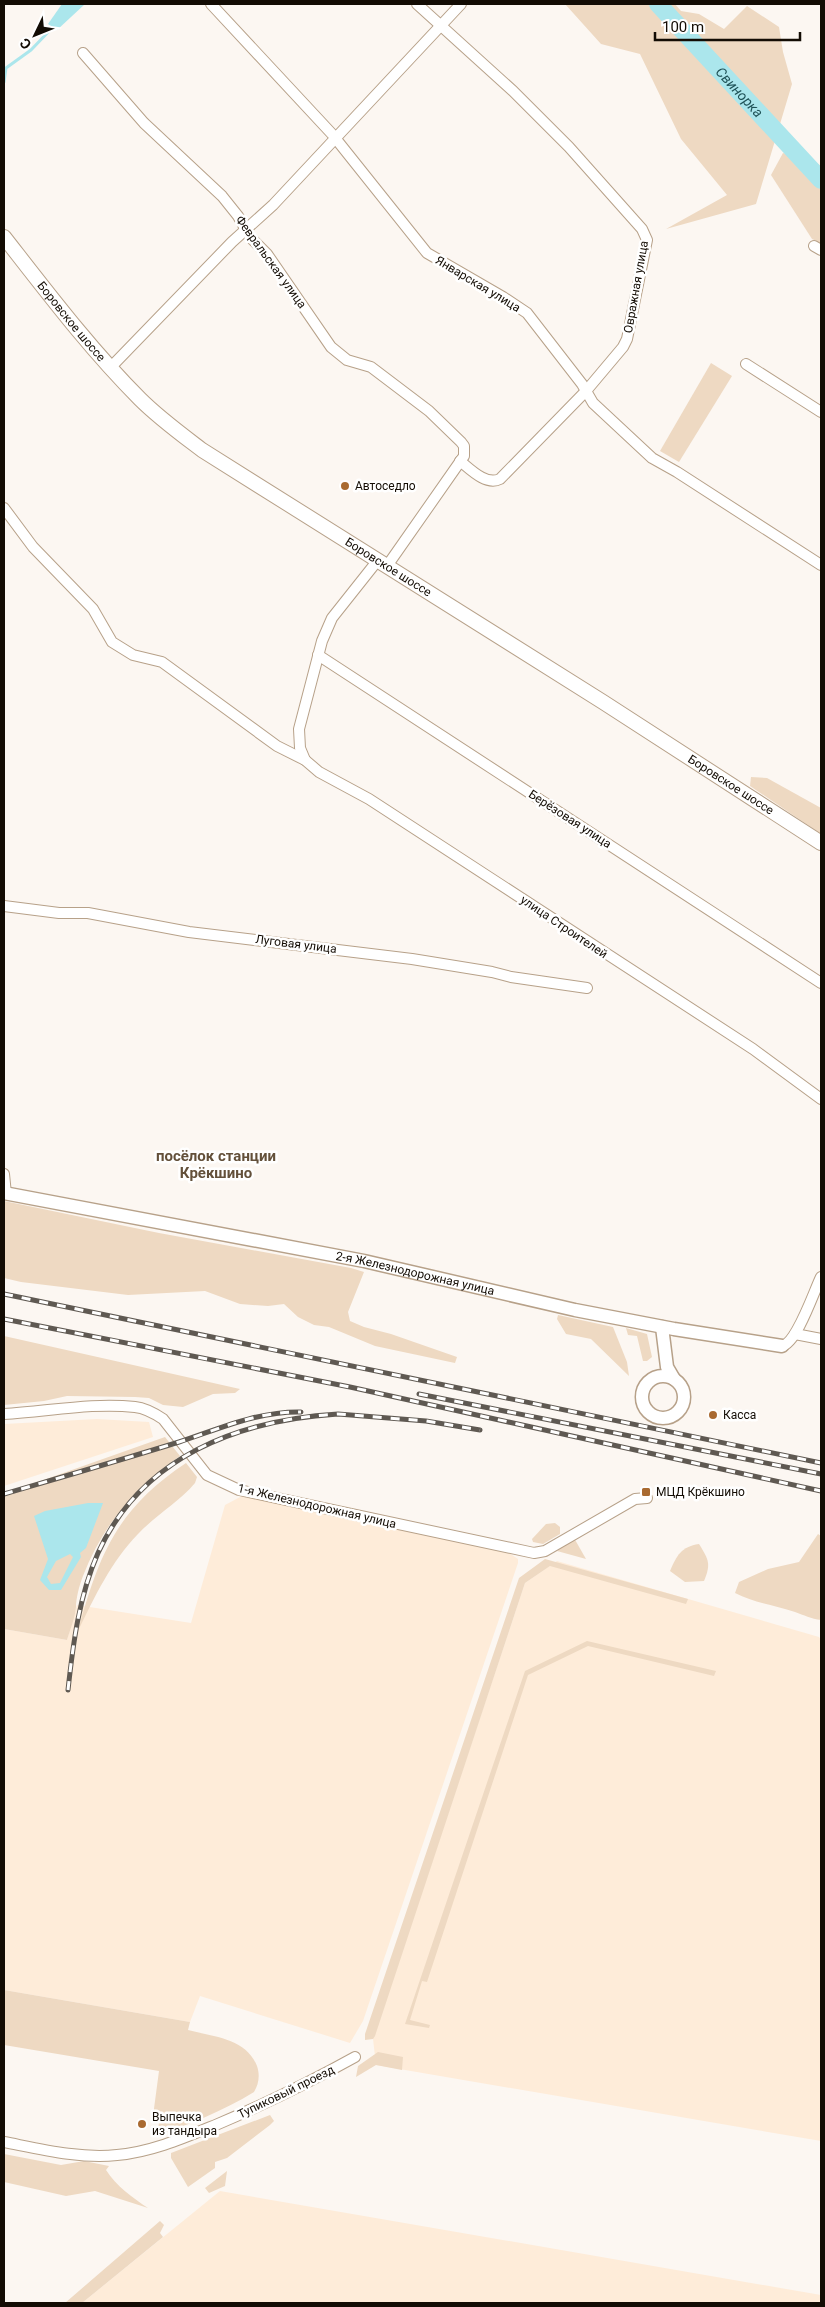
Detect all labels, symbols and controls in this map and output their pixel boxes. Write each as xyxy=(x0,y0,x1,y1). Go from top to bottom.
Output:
north arrow xyxy=(10,10,60,60)
scale bar xyxy=(655,10,800,42)
text: 100 m xyxy=(662,18,704,36)
text: С xyxy=(17,35,34,53)
water label: Свинорка xyxy=(712,64,767,120)
street label: Февральская улица xyxy=(233,213,309,311)
street label: Овражная улица xyxy=(621,240,651,334)
street label: Январская улица xyxy=(433,253,523,315)
street label: Боровское шоссе xyxy=(34,279,108,364)
place label: Автоседло xyxy=(355,479,416,493)
marker: Автоседло xyxy=(339,480,351,492)
street label: Боровское шоссе xyxy=(343,535,434,599)
street label: Боровское шоссе xyxy=(685,752,776,818)
street label: Берёзовая улица xyxy=(526,787,614,851)
street label: улица Строителей xyxy=(518,893,610,961)
street label: Луговая улица xyxy=(255,932,337,956)
district label: посёлок станции Крёкшино xyxy=(156,1147,276,1182)
street label: 2-я Железнодорожная улица xyxy=(335,1249,496,1298)
place label: Касса xyxy=(723,1408,756,1422)
marker: Касса xyxy=(707,1409,719,1421)
street label: 1-я Железнодорожная улица xyxy=(236,1481,398,1531)
place label: МЦД Крёкшино xyxy=(656,1485,745,1499)
marker: МЦД Крёкшино xyxy=(640,1486,652,1498)
street label: Тупиковый проезд xyxy=(235,2063,337,2121)
place label: Выпечка из тандыра xyxy=(152,2110,217,2138)
marker: Выпечка из тандыра xyxy=(136,2118,148,2130)

